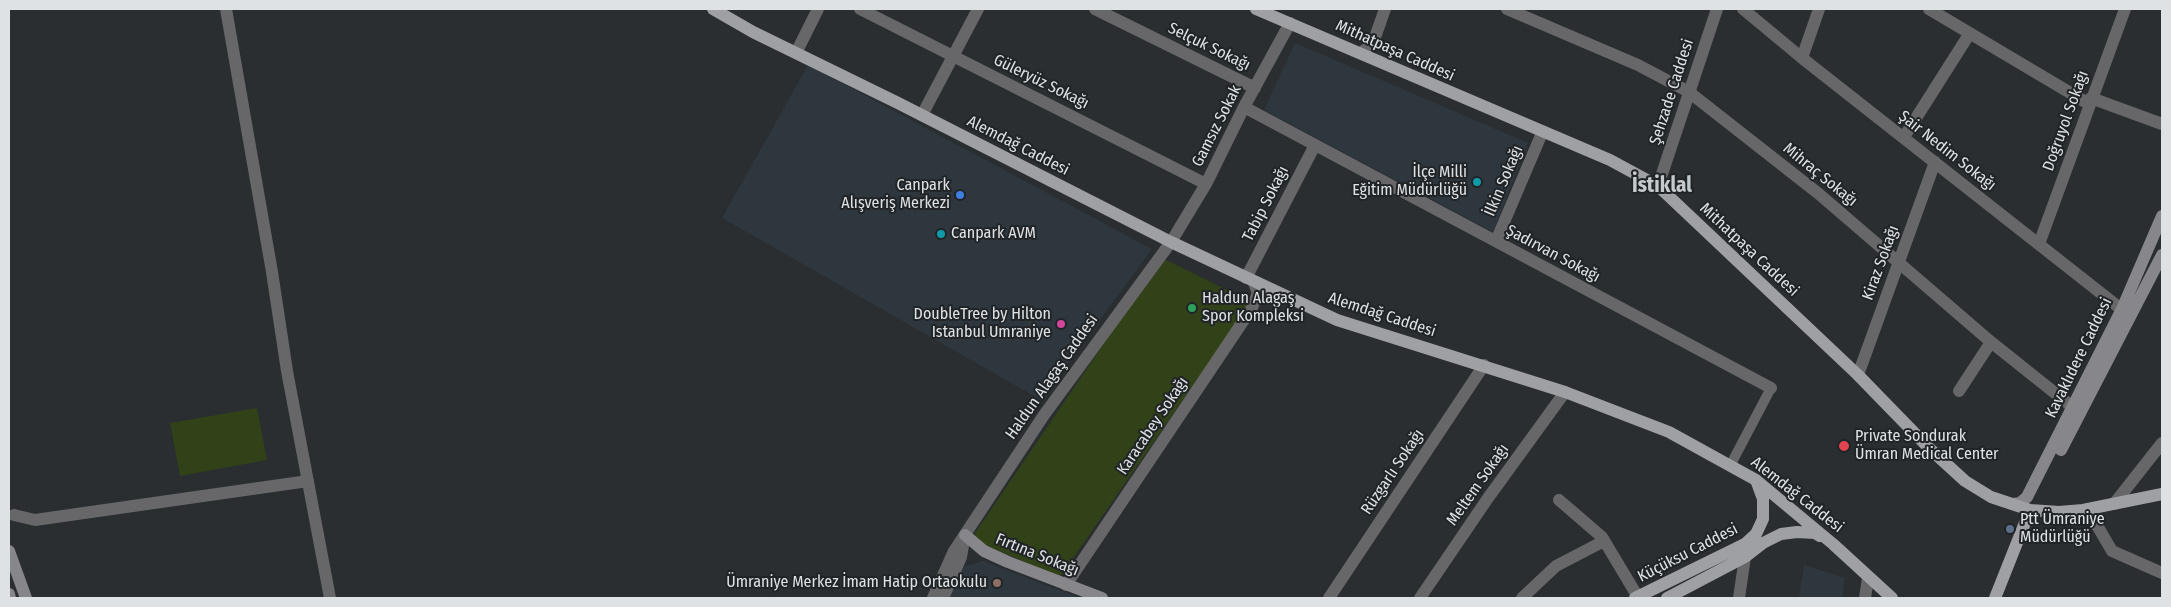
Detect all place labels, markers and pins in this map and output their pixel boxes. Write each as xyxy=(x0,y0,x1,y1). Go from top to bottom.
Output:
place label: İlçe Milli Eğitim Müdürlüğü xyxy=(1352,163,1467,201)
place label: Canpark Alışveriş Merkezi xyxy=(841,176,950,214)
marker: İlçe Milli Eğitim Müdürlüğü xyxy=(1471,176,1483,188)
marker: Canpark Alışveriş Merkezi xyxy=(954,189,966,201)
place label: Canpark AVM xyxy=(951,224,1036,244)
marker: Canpark AVM xyxy=(935,228,947,240)
place label: Haldun Alagaş Spor Kompleksi xyxy=(1202,289,1304,327)
marker: Haldun Alagaş Spor Kompleksi xyxy=(1186,302,1198,314)
place label: DoubleTree by Hilton Istanbul Umraniye xyxy=(914,305,1051,343)
marker: DoubleTree by Hilton Istanbul Umraniye xyxy=(1055,318,1067,330)
place label: Private Sondurak Ümran Medical Center xyxy=(1855,427,1999,465)
marker: Private Sondurak Ümran Medical Center xyxy=(1837,439,1851,453)
place label: Ptt Ümraniye Müdürlüğü xyxy=(2020,510,2105,548)
marker: Ptt Ümraniye Müdürlüğü xyxy=(2004,523,2016,535)
place label: Ümraniye Merkez İmam Hatip Ortaokulu xyxy=(726,573,987,593)
marker: Ümraniye Merkez İmam Hatip Ortaokulu xyxy=(991,577,1003,589)

